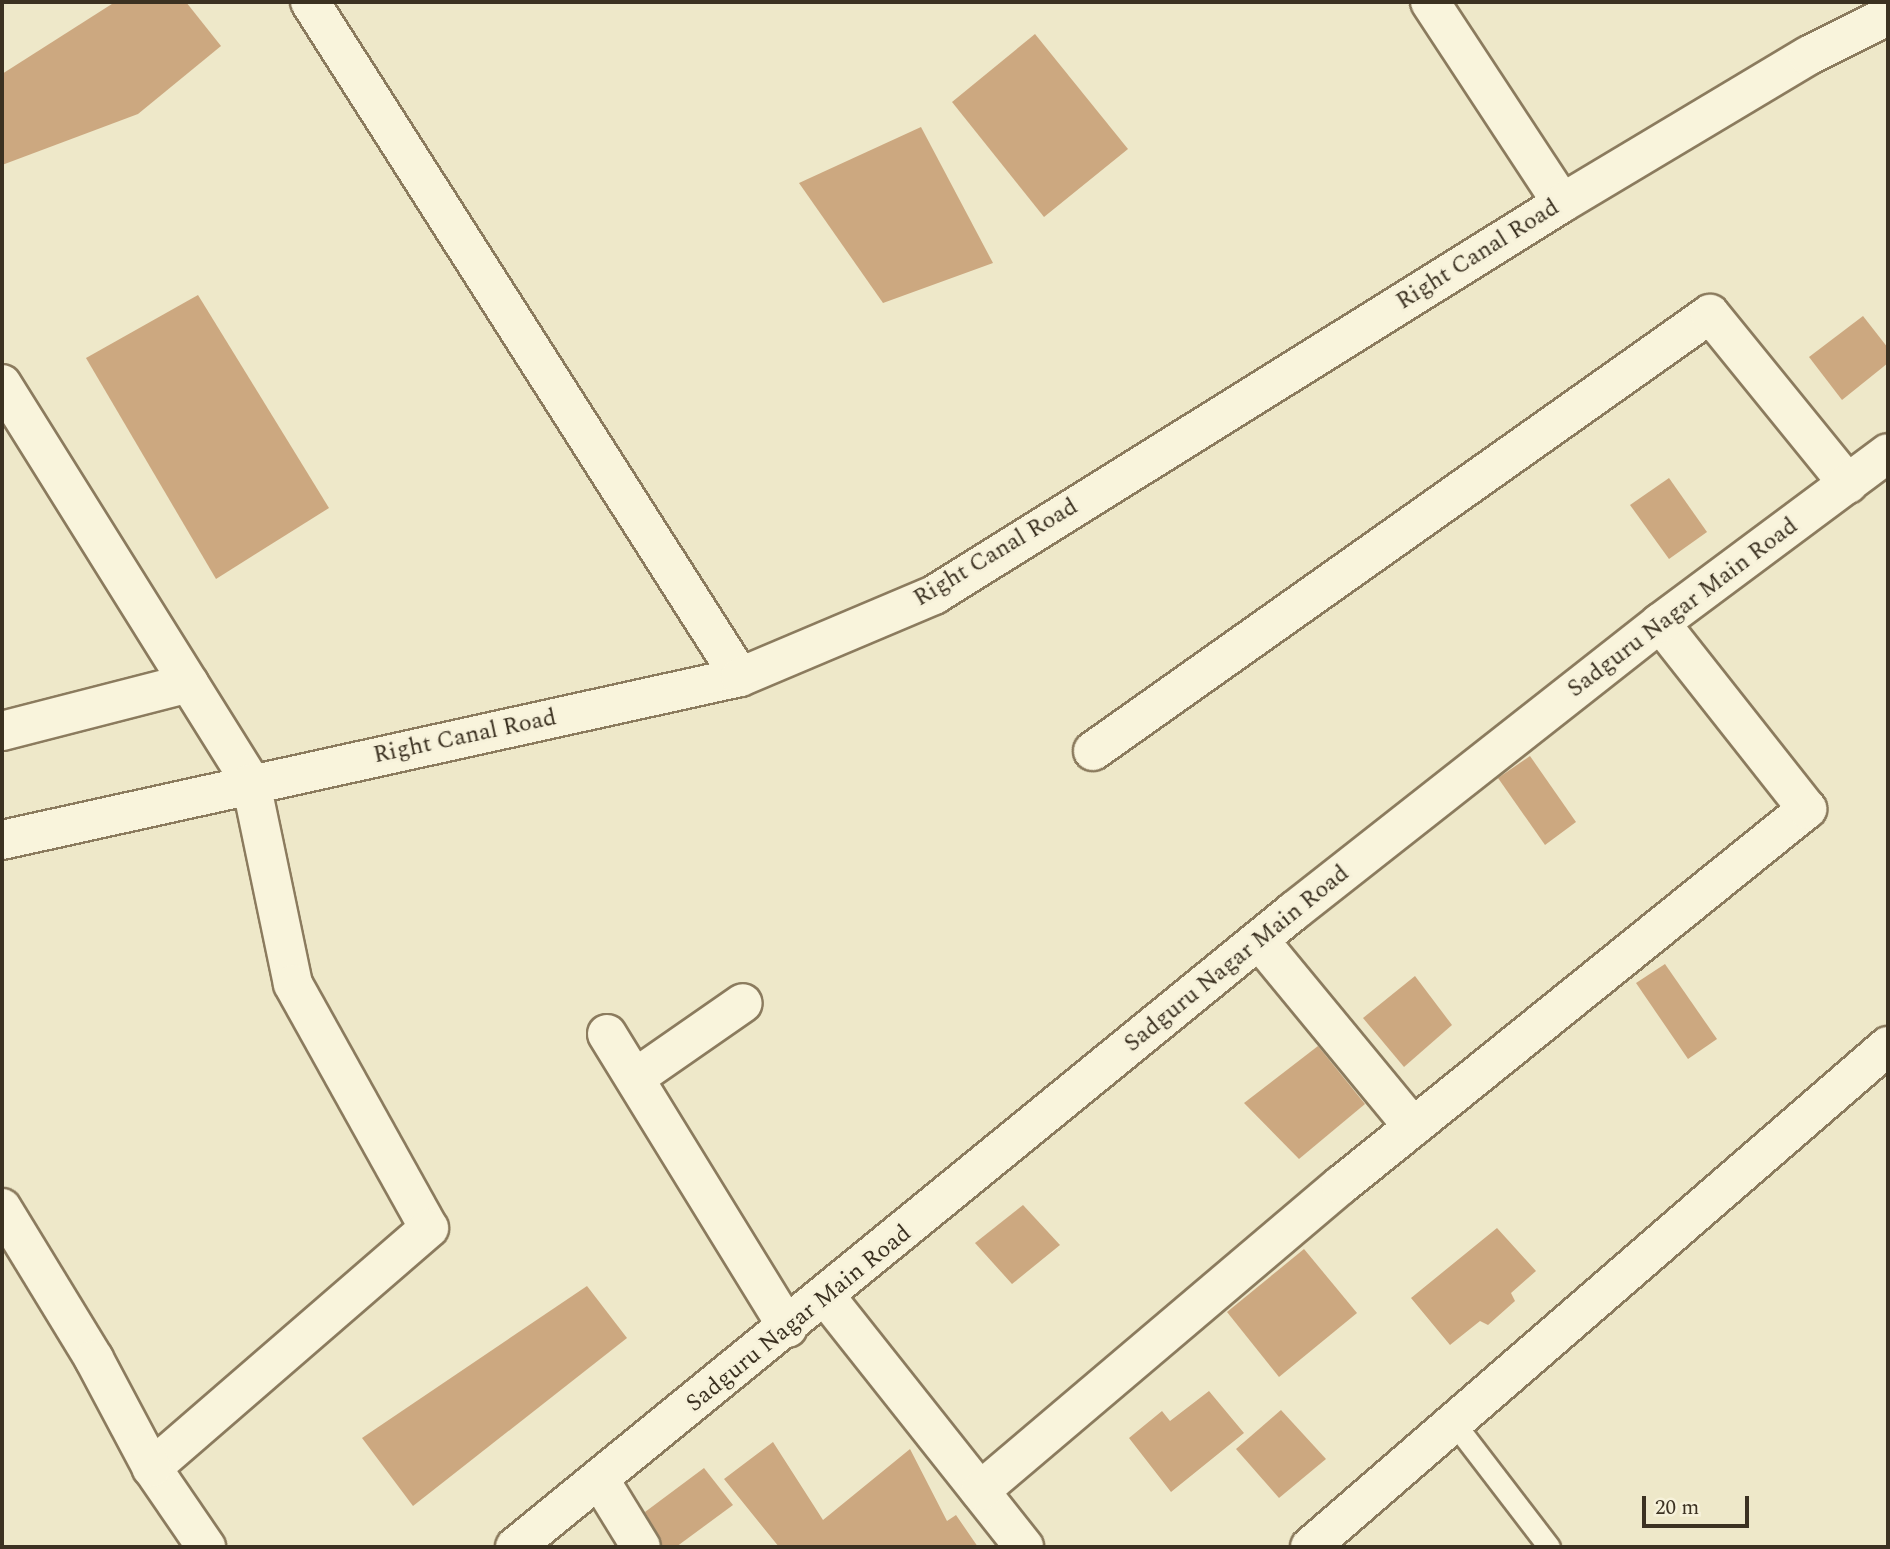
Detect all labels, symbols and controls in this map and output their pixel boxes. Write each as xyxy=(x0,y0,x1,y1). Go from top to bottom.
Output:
street label: Right Canal Road xyxy=(1391,193,1565,317)
street label: Right Canal Road xyxy=(909,493,1083,613)
street label: Sadguru Nagar Main Road xyxy=(1562,512,1804,704)
street label: Right Canal Road xyxy=(371,704,559,770)
street label: Sadguru Nagar Main Road xyxy=(1119,859,1355,1059)
street label: Sadguru Nagar Main Road xyxy=(681,1219,917,1419)
scale bar xyxy=(1645,1482,1752,1526)
text: 20 m xyxy=(1655,1492,1699,1524)

